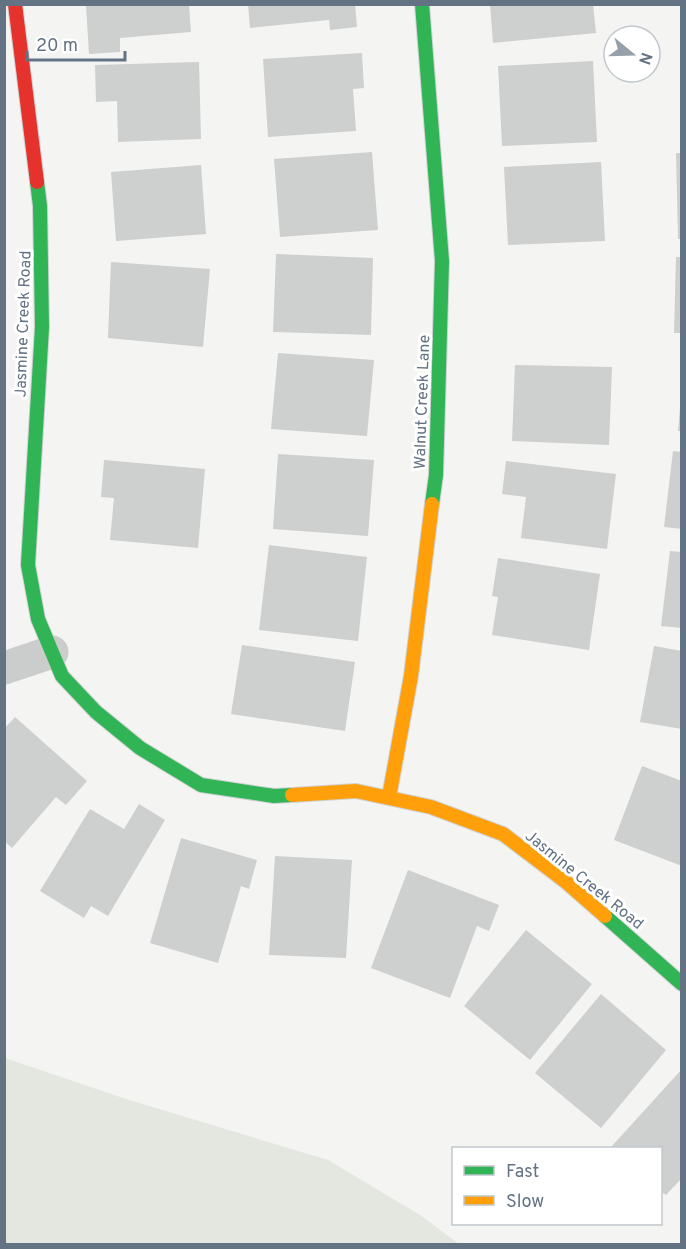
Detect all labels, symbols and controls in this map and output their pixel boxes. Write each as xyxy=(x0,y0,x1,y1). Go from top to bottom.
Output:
scale bar xyxy=(27,24,124,62)
north arrow xyxy=(602,24,662,84)
text: 20 m xyxy=(36,35,78,58)
text: N xyxy=(633,50,656,67)
street label: Jasmine Creek Road xyxy=(11,250,37,398)
street label: Walnut Creek Lane xyxy=(411,334,435,470)
street label: Jasmine Creek Road xyxy=(520,827,647,935)
legend xyxy=(452,1147,662,1225)
text: Fast xyxy=(506,1161,539,1184)
text: Slow xyxy=(506,1191,544,1214)

